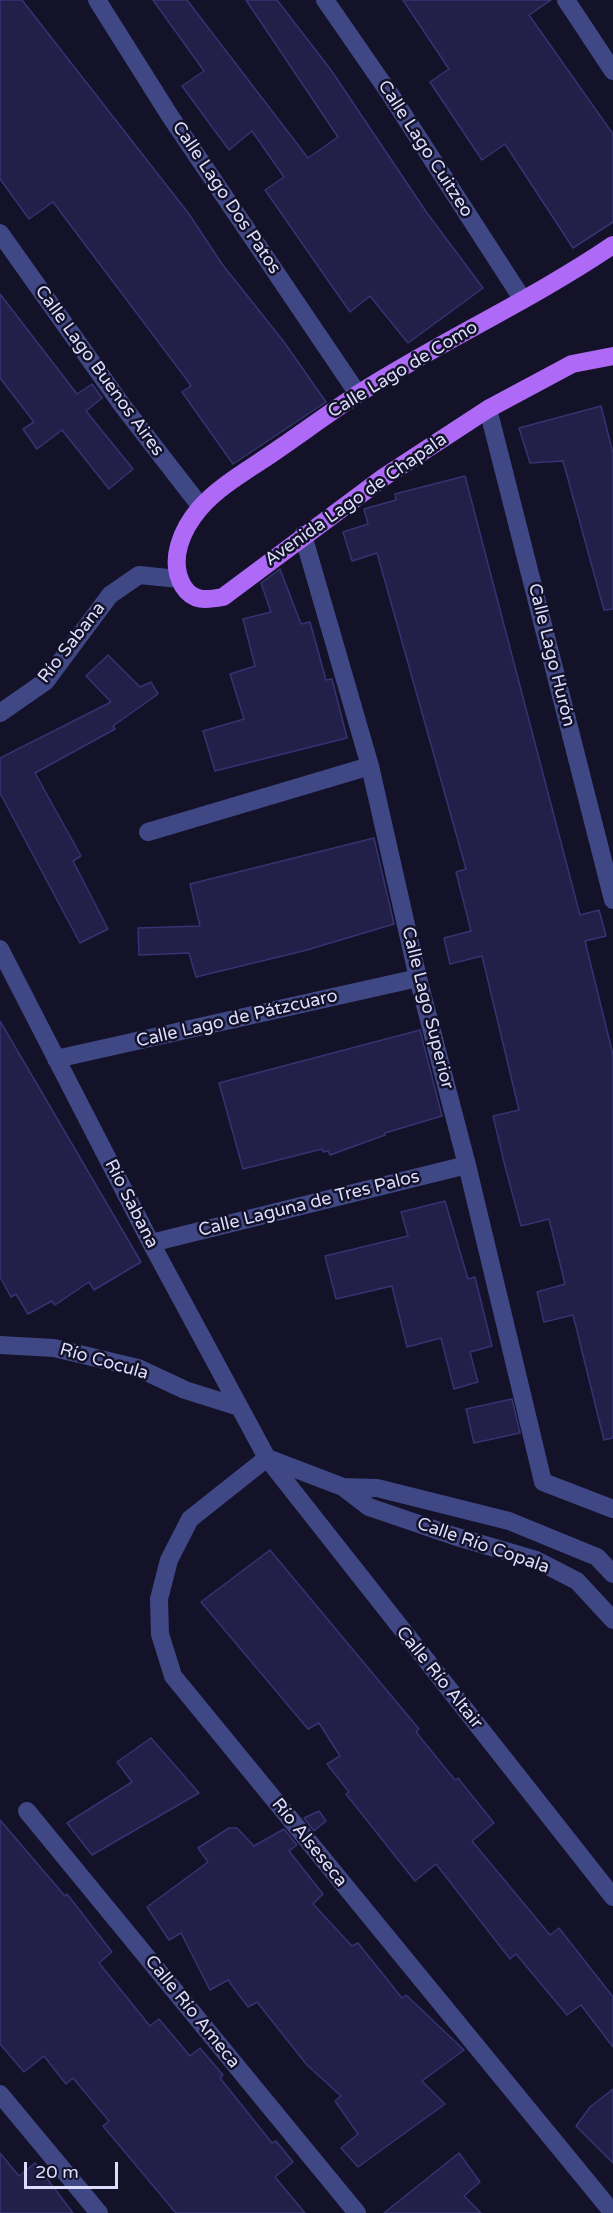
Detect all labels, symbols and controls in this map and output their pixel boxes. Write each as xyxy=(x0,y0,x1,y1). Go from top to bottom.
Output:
street label: Calle Lago Cuitzeo xyxy=(373,77,477,221)
street label: Calle Lago Dos Patos xyxy=(167,118,285,278)
street label: Calle Lago Buenos Aires xyxy=(30,281,168,461)
street label: Calle Lago de Como xyxy=(324,317,482,423)
street label: Avenida Lago de Chapala xyxy=(261,429,451,571)
street label: Calle Lago Hurón xyxy=(523,581,579,729)
street label: Río Sabana xyxy=(34,598,110,688)
street label: Calle Lago Superior xyxy=(396,925,458,1091)
street label: Calle Lago de Pátzcuaro xyxy=(134,985,340,1053)
street label: Río Sabana xyxy=(99,1156,163,1252)
street label: Calle Laguna de Tres Palos xyxy=(196,1166,422,1242)
street label: Río Cocula xyxy=(57,1339,151,1385)
street label: Calle Río Copala xyxy=(414,1513,552,1579)
street label: Calle Río Altair xyxy=(391,1622,487,1734)
street label: Río Alseseca xyxy=(267,1794,351,1892)
street label: Calle Río Ameca xyxy=(140,1951,244,2073)
scale bar xyxy=(27,2150,122,2188)
text: 20 m xyxy=(35,2161,79,2183)

